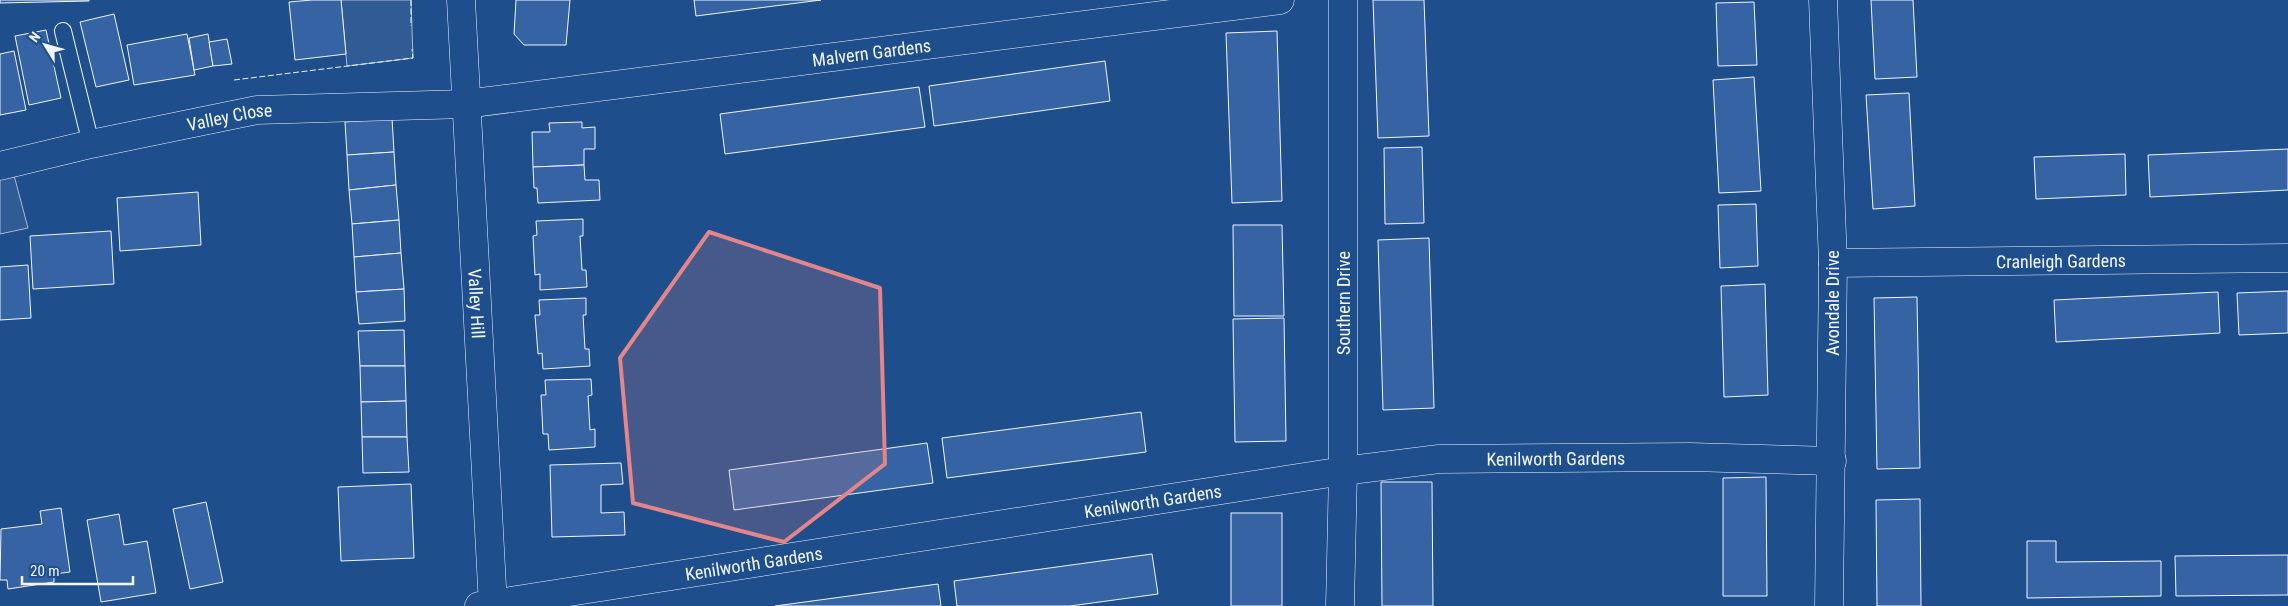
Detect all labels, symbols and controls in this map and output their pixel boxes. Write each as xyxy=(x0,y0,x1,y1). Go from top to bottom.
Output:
north arrow xyxy=(20,20,70,70)
text: N xyxy=(26,29,44,45)
street label: Malvern Gardens xyxy=(811,34,932,70)
street label: Valley Close xyxy=(185,99,273,135)
street label: Cranleigh Gardens xyxy=(1996,249,2126,272)
street label: Avondale Drive xyxy=(1822,250,1843,356)
street label: Southern Drive xyxy=(1333,251,1354,355)
street label: Valley Hill xyxy=(465,268,489,339)
street label: Kenilworth Gardens xyxy=(1486,447,1625,469)
street label: Kenilworth Gardens xyxy=(1083,480,1223,522)
street label: Kenilworth Gardens xyxy=(683,542,824,584)
scale bar xyxy=(22,554,134,586)
text: 20 m xyxy=(30,562,60,580)

